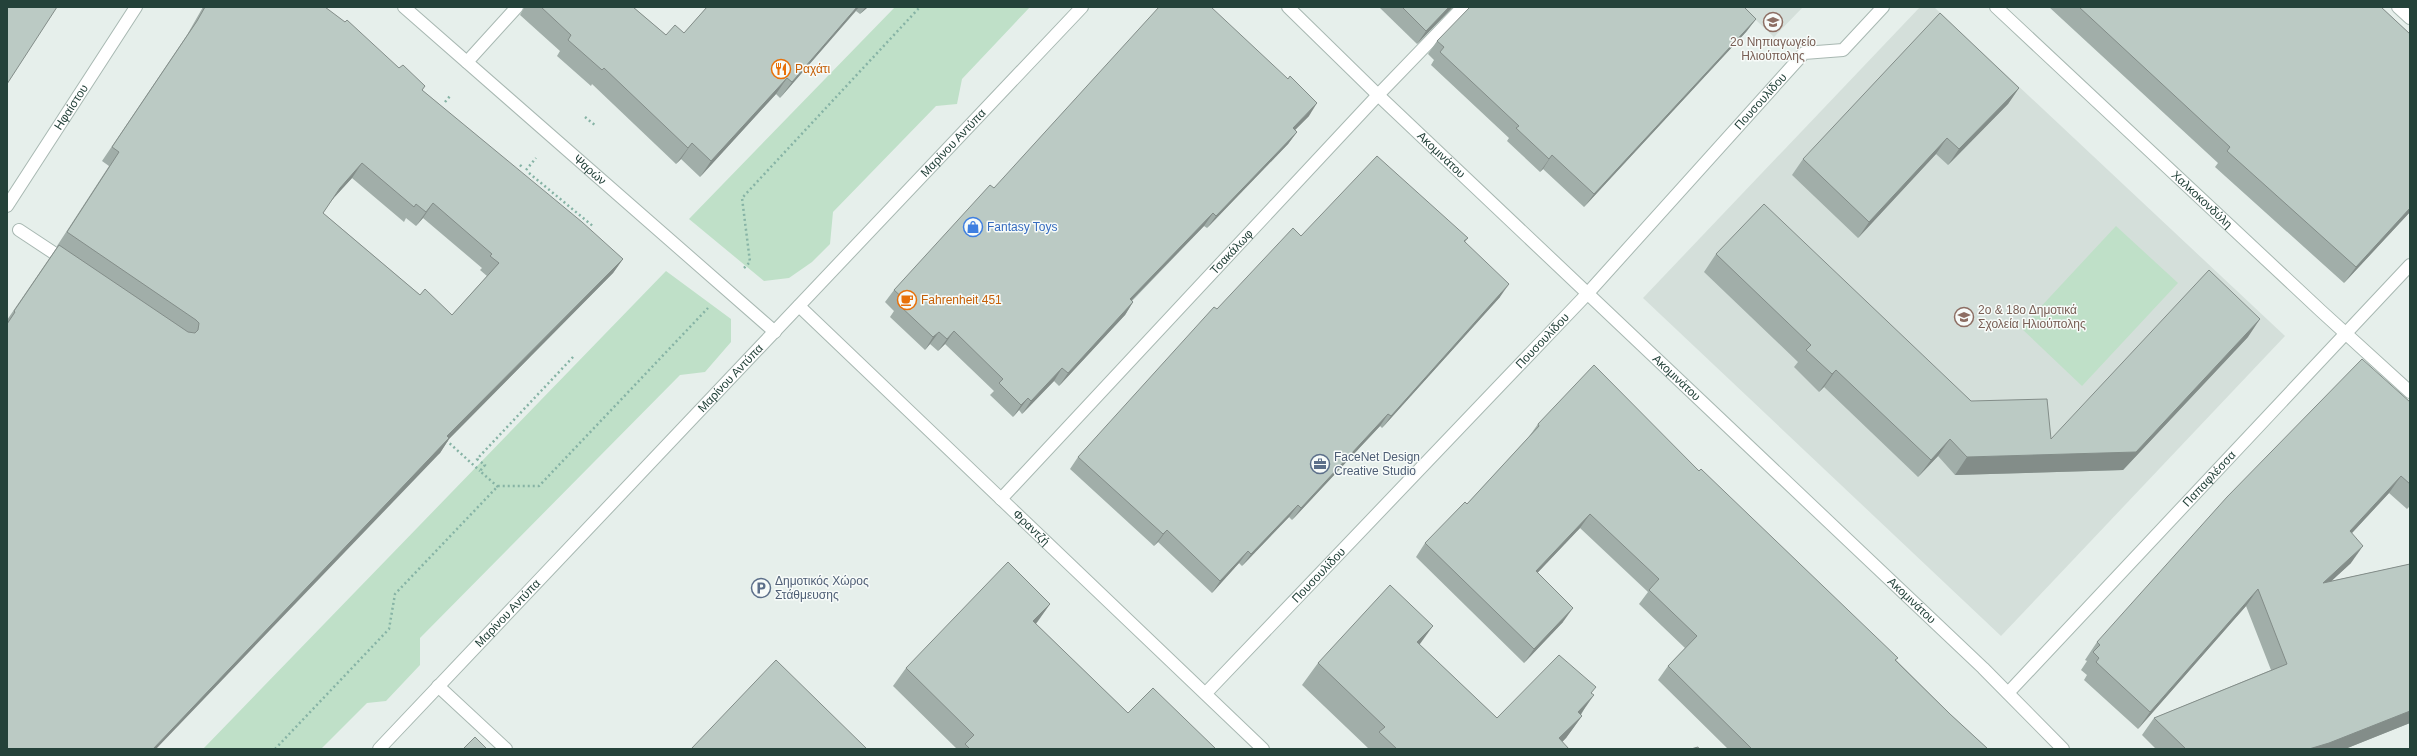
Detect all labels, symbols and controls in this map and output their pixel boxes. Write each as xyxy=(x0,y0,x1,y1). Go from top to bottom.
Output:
school or university icon: 2ο Νηπιαγωγείο Ηλιούπολης xyxy=(1762,11,1784,33)
place label: 2ο Νηπιαγωγείο Ηλιούπολης xyxy=(1730,35,1816,63)
restaurant icon: Ραχάτι xyxy=(770,58,792,80)
place label: Ραχάτι xyxy=(795,62,831,76)
street label: Πουσουλίδου xyxy=(1732,70,1790,132)
street label: Ηφαίστου xyxy=(51,82,91,132)
street label: Μαρίνου Αντύπα xyxy=(918,106,989,180)
street label: Ακομινάτου xyxy=(1414,129,1468,181)
street label: Ψαρών xyxy=(571,152,609,188)
street label: Χαλκοκονδύλη xyxy=(2169,168,2235,231)
shop icon: Fantasy Toys xyxy=(962,216,984,238)
place label: Fantasy Toys xyxy=(987,220,1057,234)
street label: Τσακάλωφ xyxy=(1207,226,1256,277)
cafe icon: Fahrenheit 451 xyxy=(896,289,918,311)
place label: Fahrenheit 451 xyxy=(921,293,1002,307)
place label: 2ο & 18ο Δημοτικά Σχολεία Ηλιούπολης xyxy=(1978,303,2086,331)
school or university icon: 2ο & 18ο Δημοτικά Σχολεία Ηλιούπολης xyxy=(1953,306,1975,328)
street label: Πουσουλίδου xyxy=(1513,310,1572,371)
street label: Μαρίνου Αντύπα xyxy=(695,341,766,415)
street label: Ακομινάτου xyxy=(1650,352,1703,404)
street label: Παπαφλέσσα xyxy=(2180,448,2239,509)
place label: FaceNet Design Creative Studio xyxy=(1334,450,1420,478)
office icon: FaceNet Design Creative Studio xyxy=(1309,453,1331,475)
street label: Φραντζή xyxy=(1010,507,1053,549)
street label: Πουσουλίδου xyxy=(1289,545,1348,606)
place label: Δημοτικός Χώρος Στάθμευσης xyxy=(775,574,869,602)
street label: Ακομινάτου xyxy=(1885,574,1939,627)
street label: Μαρίνου Αντύπα xyxy=(472,576,543,650)
parking icon: Δημοτικός Χώρος Στάθμευσης xyxy=(750,577,772,599)

